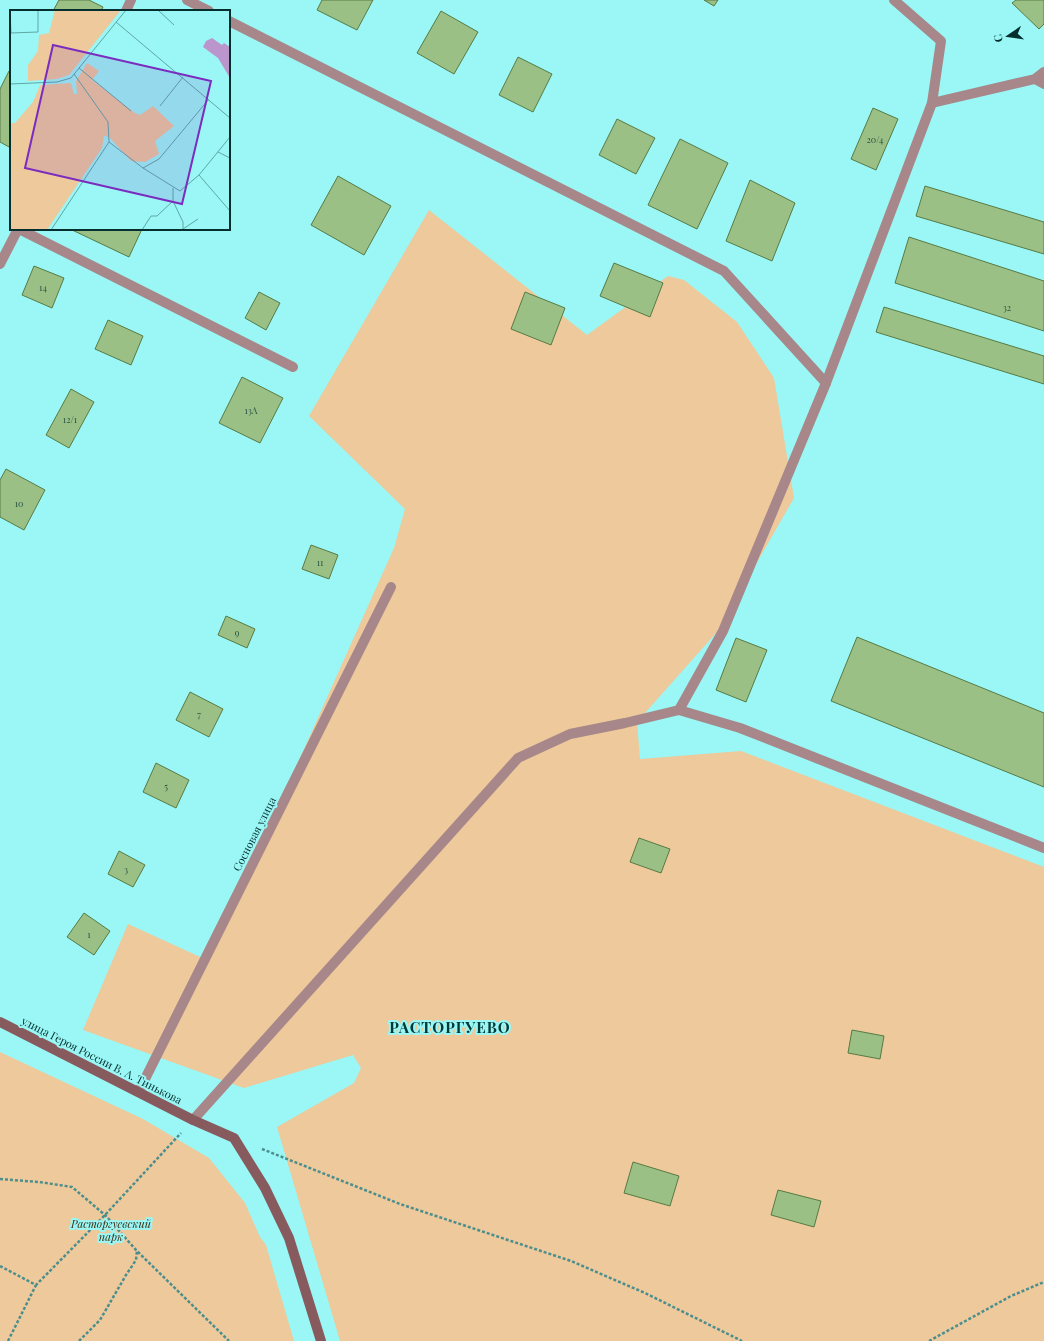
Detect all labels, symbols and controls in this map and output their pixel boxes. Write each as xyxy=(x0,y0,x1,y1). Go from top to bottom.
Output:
inset map xyxy=(10,10,230,230)
north arrow xyxy=(988,16,1028,56)
text: С xyxy=(990,33,1006,44)
house number: 20/4 xyxy=(867,133,884,145)
house number: 14 xyxy=(39,281,47,293)
house number: 32 xyxy=(1003,301,1011,313)
house number: 13А xyxy=(245,404,258,416)
house number: 12/1 xyxy=(63,413,78,425)
house number: 10 xyxy=(15,497,23,509)
house number: 11 xyxy=(317,556,324,568)
house number: 9 xyxy=(235,626,240,638)
house number: 7 xyxy=(197,708,201,720)
house number: 5 xyxy=(164,780,168,792)
street label: Сосновая улица xyxy=(229,794,279,874)
house number: 3 xyxy=(124,863,128,875)
house number: 1 xyxy=(87,928,91,940)
street label: улица Героя России В. А. Тинькова xyxy=(18,1012,185,1107)
district label: РАСТОРГУЕВО xyxy=(389,1017,511,1037)
park label: Расторгуевский парк xyxy=(70,1216,152,1244)

